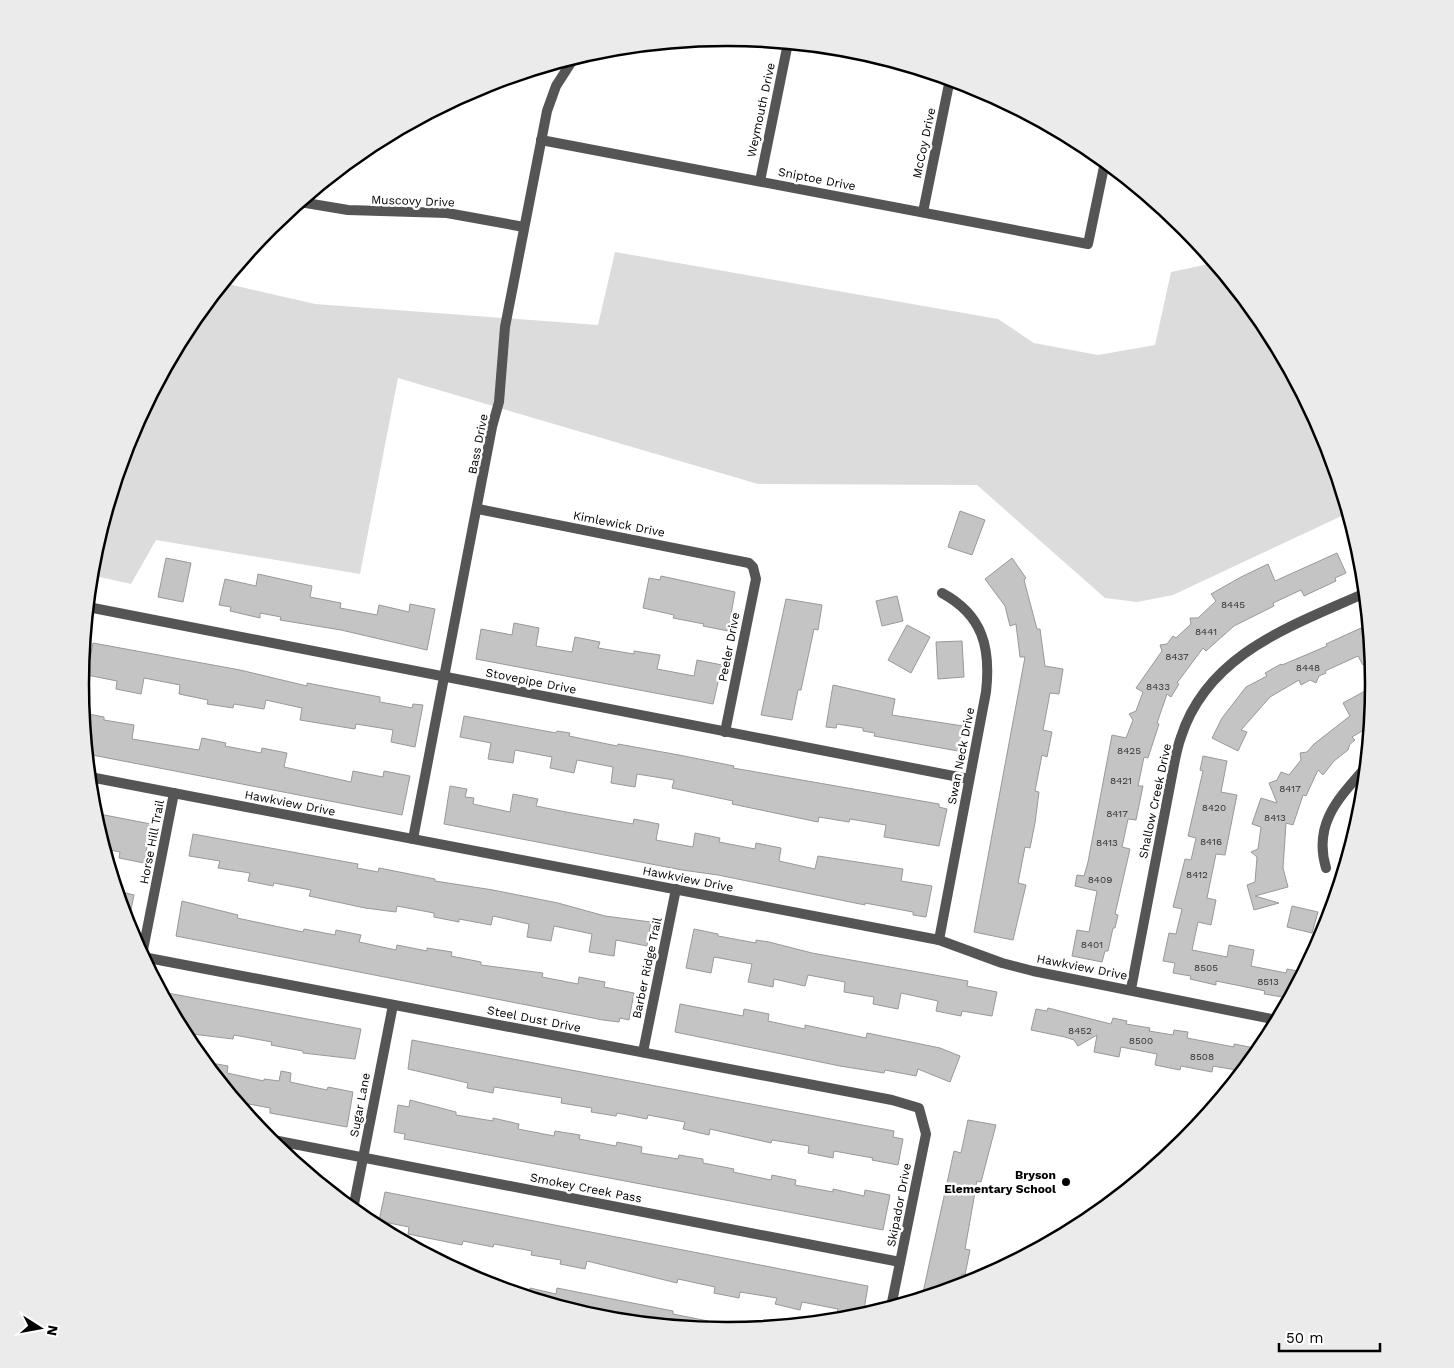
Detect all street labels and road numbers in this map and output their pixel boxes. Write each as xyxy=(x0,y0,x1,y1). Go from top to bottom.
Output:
street label: Weymouth Drive xyxy=(744,61,778,159)
street label: McCoy Drive xyxy=(910,106,938,180)
street label: Sniptoe Drive xyxy=(777,165,857,193)
street label: Muscovy Drive xyxy=(371,193,455,209)
street label: Bass Drive xyxy=(465,413,491,475)
street label: Kimlewick Drive xyxy=(572,508,666,540)
street label: Peeler Drive xyxy=(715,611,743,683)
street label: Stovepipe Drive xyxy=(484,665,578,697)
street label: Swan Neck Drive xyxy=(945,706,977,806)
street label: Shallow Creek Drive xyxy=(1136,742,1174,860)
street label: Hawkview Drive xyxy=(243,787,337,819)
street label: Horse Hill Trail xyxy=(137,798,167,885)
street label: Hawkview Drive xyxy=(641,863,735,895)
street label: Barber Ridge Trail xyxy=(629,916,665,1020)
street label: Hawkview Drive xyxy=(1035,951,1129,983)
street label: Steel Dust Drive xyxy=(486,1003,582,1035)
street label: Sugar Lane xyxy=(347,1072,373,1138)
street label: Skipador Drive xyxy=(884,1162,914,1248)
street label: Smokey Creek Pass xyxy=(529,1170,643,1206)

